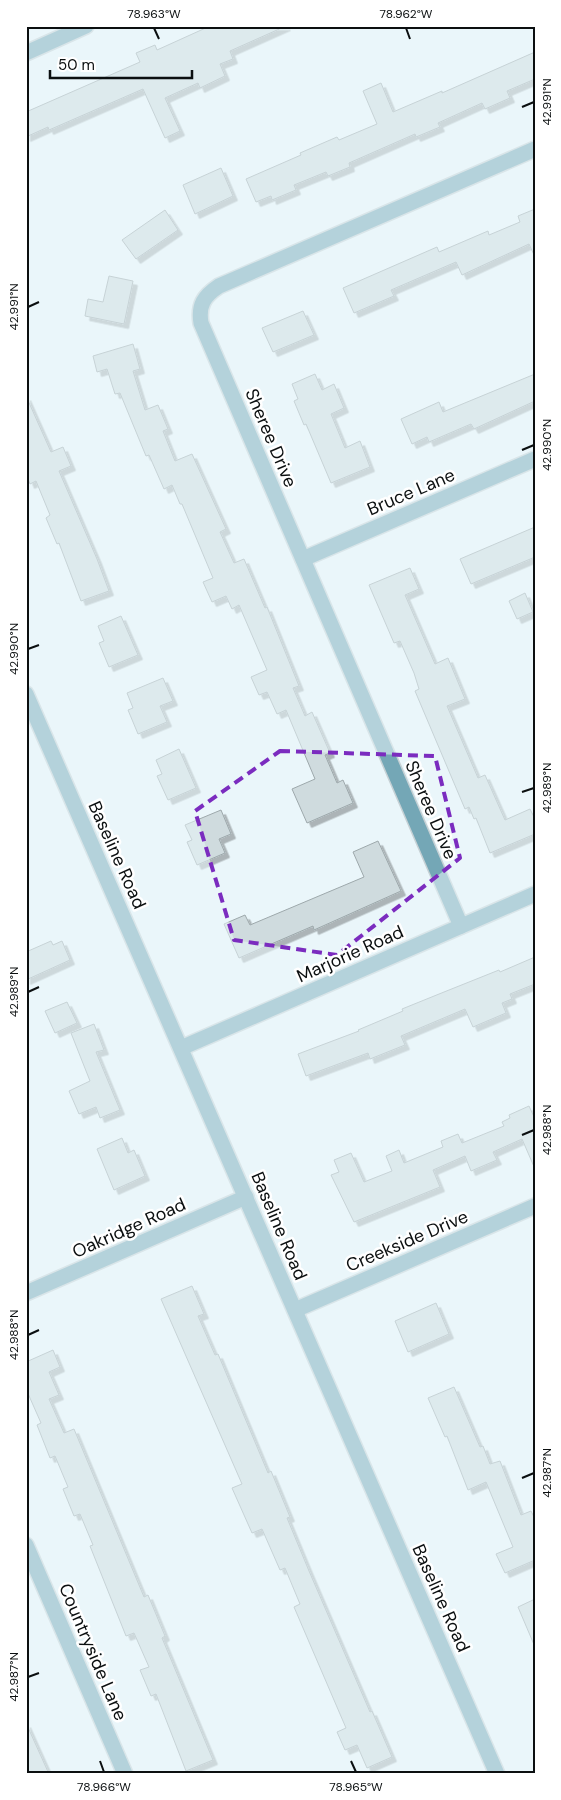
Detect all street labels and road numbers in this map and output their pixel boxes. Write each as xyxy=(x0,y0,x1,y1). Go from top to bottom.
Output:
street label: Sheree Drive xyxy=(239,385,303,491)
street label: Bruce Lane xyxy=(364,463,458,521)
street label: Sheree Drive xyxy=(399,757,463,863)
street label: Baseline Road xyxy=(83,797,151,913)
street label: Marjorie Road xyxy=(293,920,407,988)
street label: Baseline Road xyxy=(245,1168,313,1284)
street label: Oakridge Road xyxy=(69,1192,189,1264)
street label: Creekside Drive xyxy=(342,1204,472,1278)
street label: Baseline Road xyxy=(407,1540,475,1656)
street label: Countryside Lane xyxy=(53,1580,133,1724)

